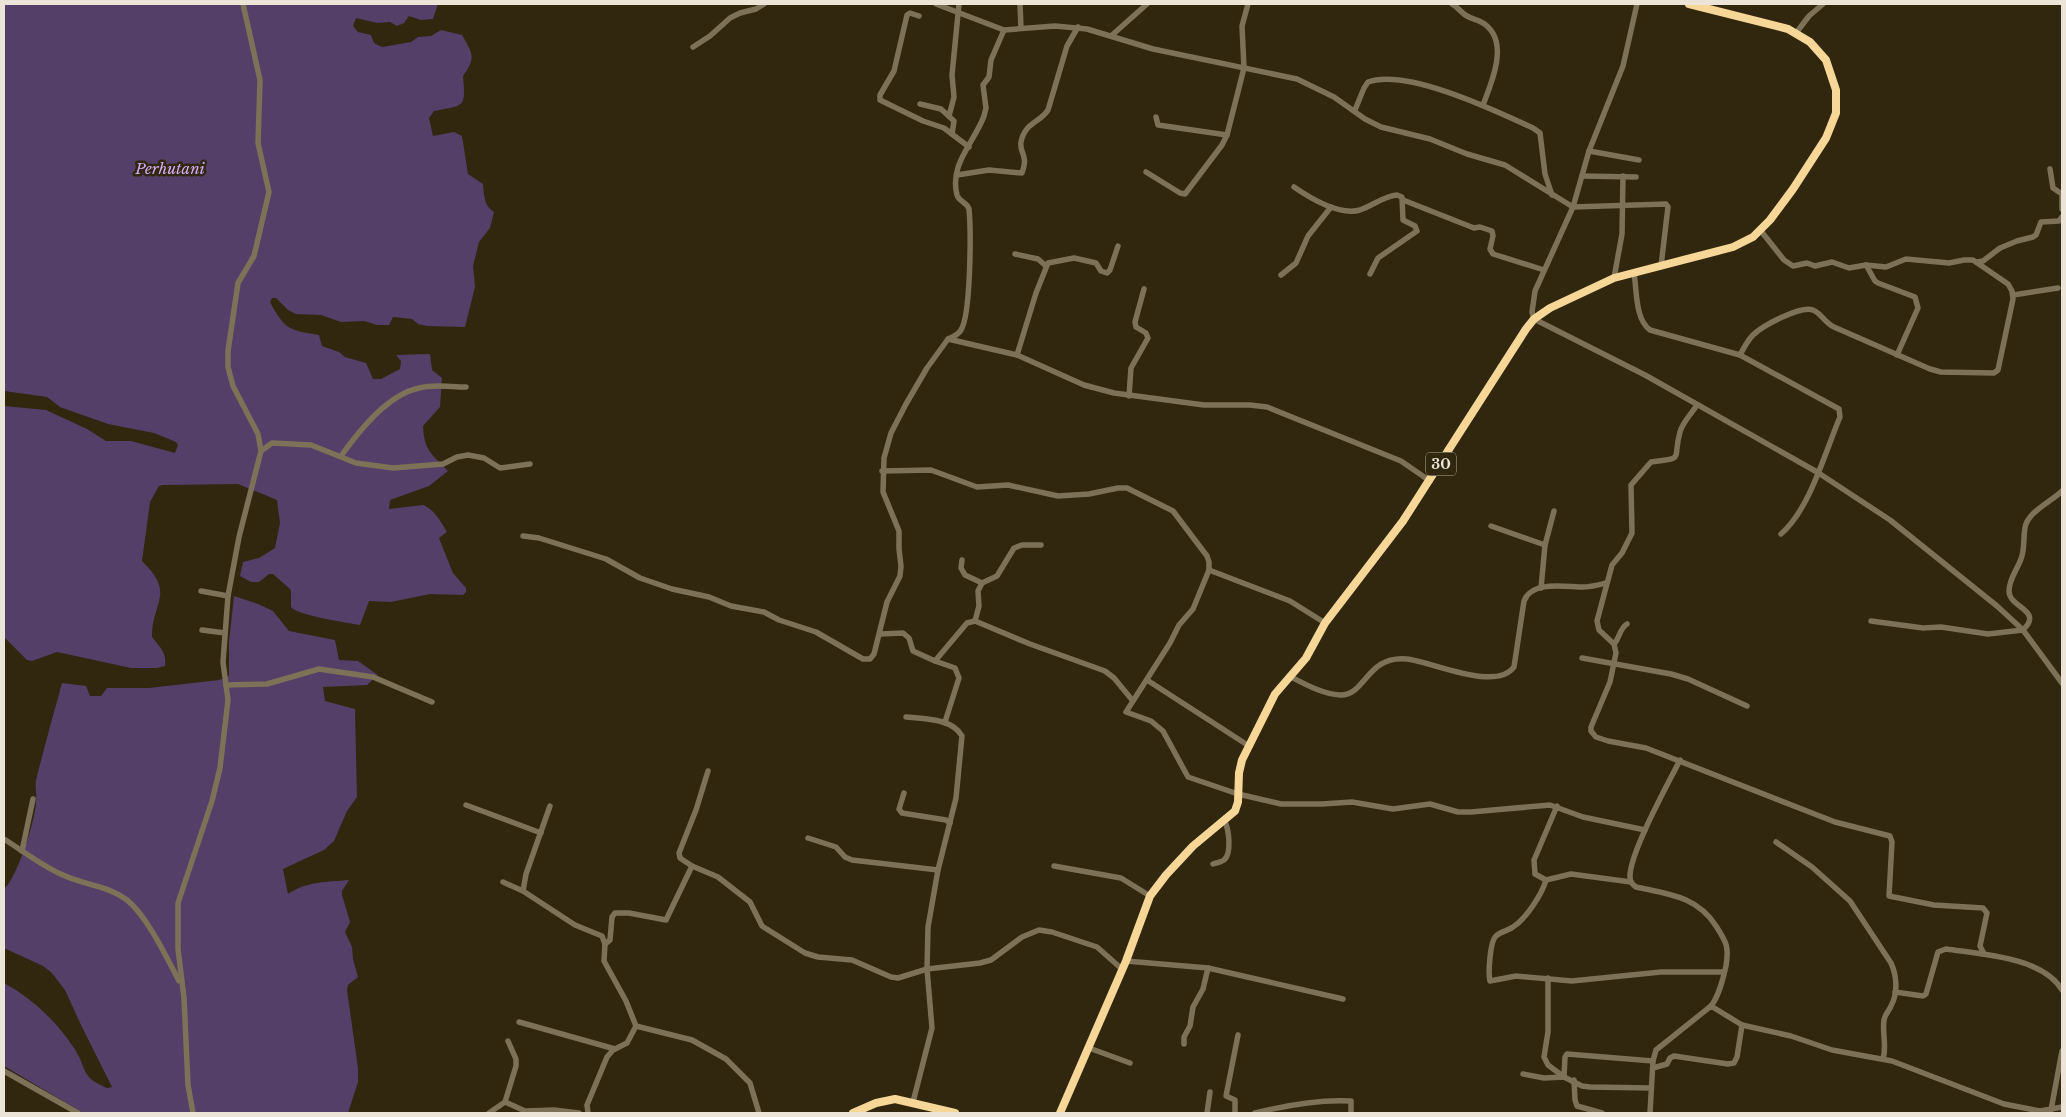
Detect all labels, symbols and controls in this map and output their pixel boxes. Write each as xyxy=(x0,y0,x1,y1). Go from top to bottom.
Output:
park label: Perhutani xyxy=(134,159,206,178)
road number: 30 xyxy=(1426,452,1456,476)

